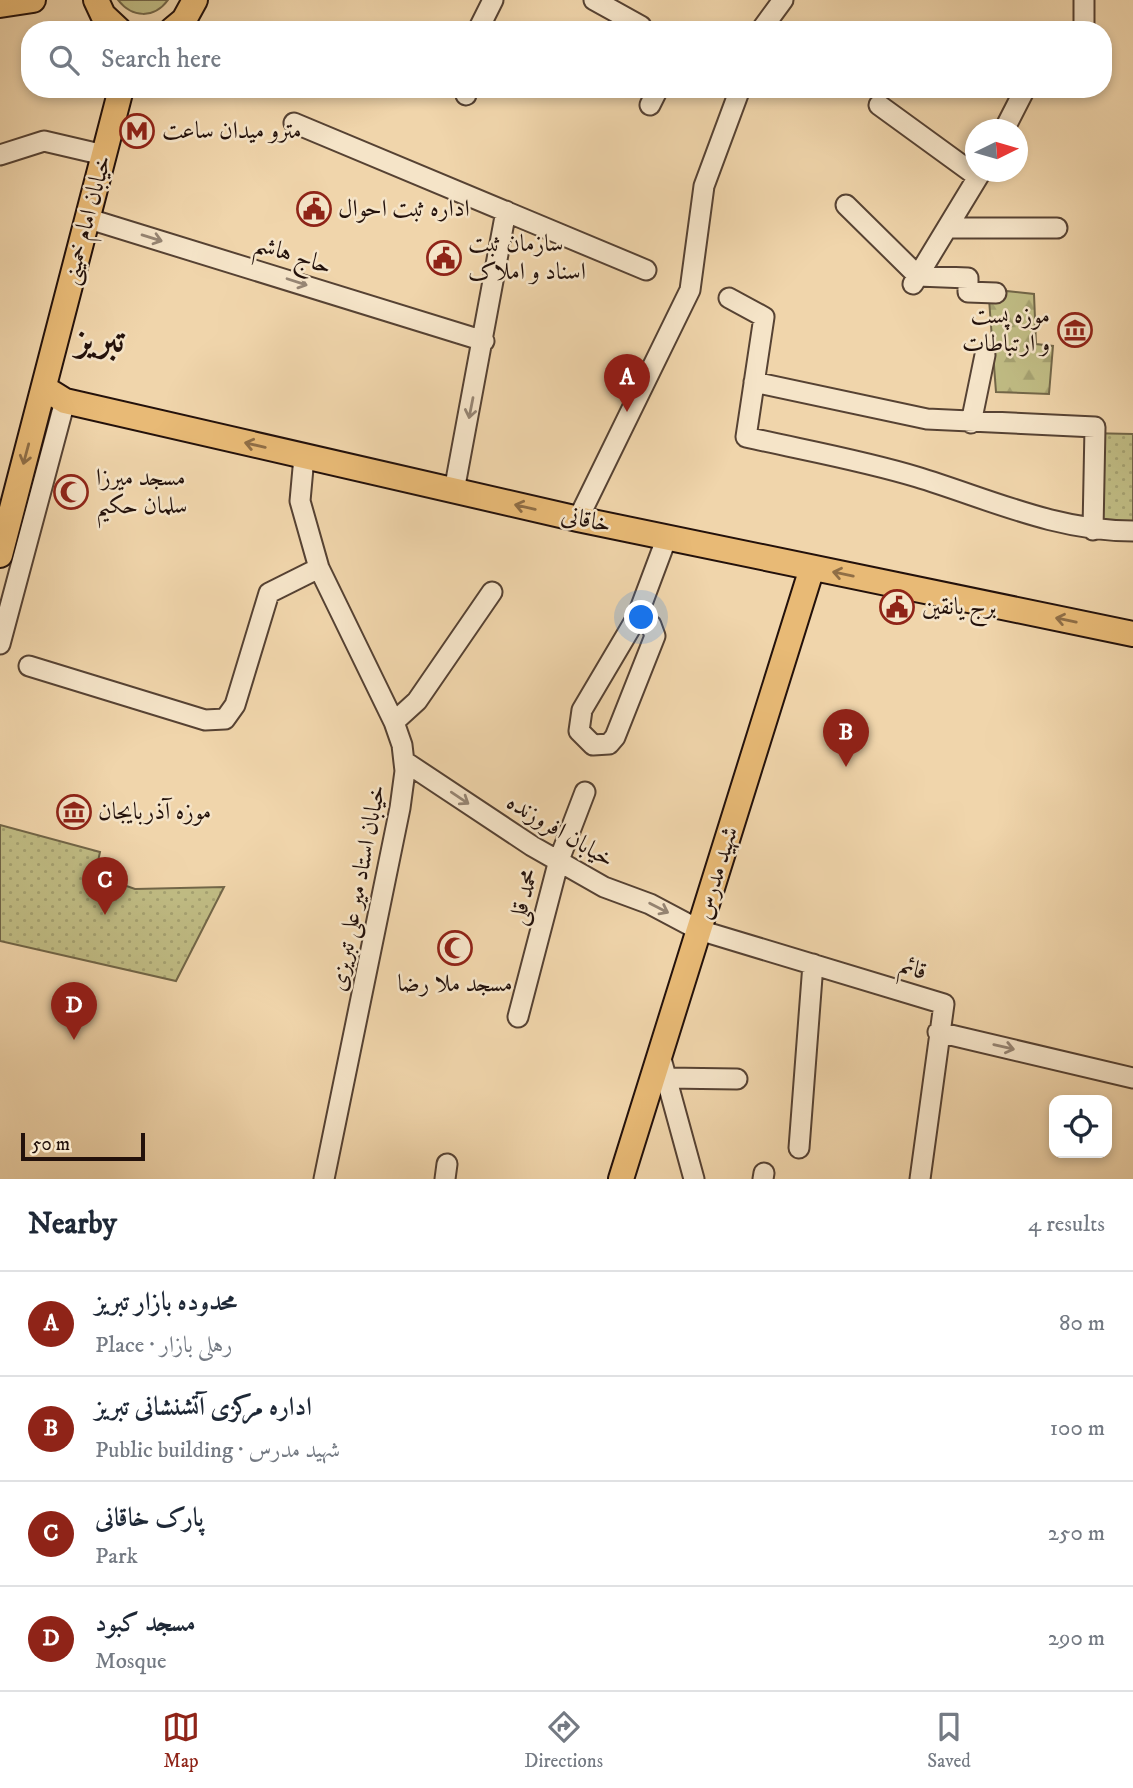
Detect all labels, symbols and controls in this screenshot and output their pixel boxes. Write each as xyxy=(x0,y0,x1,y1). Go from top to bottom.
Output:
search box xyxy=(21,21,1112,98)
icon: search xyxy=(45,41,83,79)
text: Search here xyxy=(101,43,221,76)
metro station icon: مترو میدان ساعت xyxy=(118,112,156,150)
place label: مترو میدان ساعت xyxy=(162,116,302,146)
north arrow xyxy=(965,119,1028,182)
street label: خیابان امام خمینی xyxy=(55,152,124,289)
public building icon: اداره ثبت احوال xyxy=(295,190,333,228)
place label: اداره ثبت احوال xyxy=(338,194,470,224)
street label: حاج هاشم xyxy=(248,228,335,289)
place label: سازمان ثبت اسناد و املاک xyxy=(468,229,586,287)
one-way arrow xyxy=(141,232,163,245)
public building icon: سازمان ثبت اسناد و املاک xyxy=(425,239,463,277)
one-way arrow xyxy=(286,277,308,290)
place label: موزه پست و ارتباطات xyxy=(962,301,1050,359)
museum icon: موزه پست و ارتباطات xyxy=(1056,311,1094,349)
district label: تبریز xyxy=(71,316,126,364)
pin: A xyxy=(604,354,650,412)
one-way arrow xyxy=(463,396,477,419)
one-way arrow xyxy=(244,438,267,452)
one-way arrow xyxy=(19,443,32,465)
place label: مسجد میرزا سلمان حکیم xyxy=(96,463,187,529)
mosque icon: مسجد میرزا سلمان حکیم xyxy=(52,473,90,511)
one-way arrow xyxy=(514,500,537,513)
street label: خاقانی xyxy=(558,500,614,540)
one-way arrow xyxy=(832,567,855,580)
public building icon: برج یانقین xyxy=(878,588,916,626)
place label: برج یانقین xyxy=(922,592,996,627)
your location xyxy=(624,600,658,634)
one-way arrow xyxy=(1055,612,1078,626)
pin: B xyxy=(823,709,869,767)
street label: خیابان استاد میر علی تبریزی xyxy=(323,782,394,994)
street label: خیابان افروزنده xyxy=(501,787,619,875)
one-way arrow xyxy=(450,792,470,806)
museum icon: موزه آذربایجان xyxy=(55,793,93,831)
place label: موزه آذربایجان xyxy=(98,797,211,827)
street label: شهید مدرس xyxy=(689,823,745,923)
pin: C xyxy=(82,857,128,915)
street label: محمد قلی xyxy=(502,866,547,929)
one-way arrow xyxy=(648,902,668,916)
mosque icon: مسجد ملا رضا xyxy=(436,929,474,967)
street label: قائم xyxy=(894,951,930,992)
place label: مسجد ملا رضا xyxy=(397,969,513,999)
pin: D xyxy=(51,982,97,1040)
one-way arrow xyxy=(992,1041,1015,1054)
map controls xyxy=(1049,1095,1112,1158)
button: locate xyxy=(1049,1095,1112,1158)
scale bar xyxy=(21,1130,145,1162)
text: 50 m xyxy=(32,1133,70,1156)
text: Nearby xyxy=(28,1206,117,1243)
text: 4 results xyxy=(1028,1210,1105,1239)
text: محدوده بازار تبریز xyxy=(95,1286,237,1319)
text: A xyxy=(44,1309,58,1338)
text: 80 m xyxy=(1059,1309,1105,1338)
text: Place · رهلی بازار xyxy=(95,1331,233,1360)
text: اداره مرکزی آتشنشانی تبریز xyxy=(95,1391,312,1424)
text: B xyxy=(44,1414,58,1443)
text: 100 m xyxy=(1050,1414,1105,1443)
text: Public building · شهید مدرس xyxy=(95,1436,340,1465)
text: پارک خاقانی xyxy=(95,1502,204,1535)
text: C xyxy=(43,1519,59,1548)
text: 250 m xyxy=(1048,1519,1105,1548)
text: Park xyxy=(95,1542,138,1571)
text: مسجد کبود xyxy=(95,1607,196,1640)
text: D xyxy=(42,1624,60,1653)
text: 290 m xyxy=(1048,1624,1105,1653)
text: Mosque xyxy=(95,1647,167,1676)
tab: Map xyxy=(162,1708,200,1773)
tab: Directions xyxy=(524,1708,603,1773)
tab: Saved xyxy=(927,1708,971,1773)

